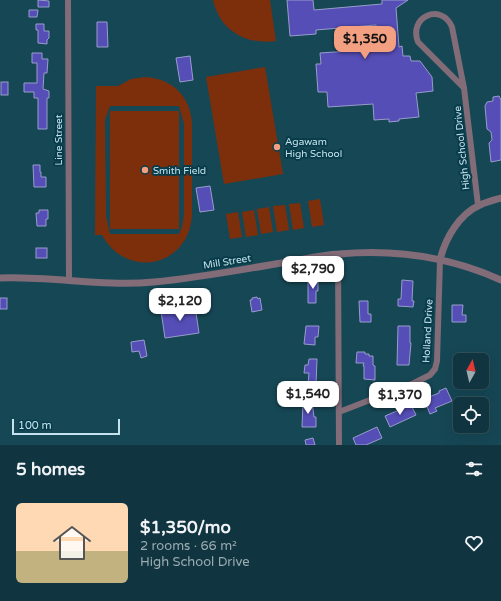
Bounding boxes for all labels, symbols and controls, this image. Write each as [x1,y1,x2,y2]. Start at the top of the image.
pin: $1,350 [332,26,398,60]
text: $1,350 [343,31,387,47]
street label: High School Drive [452,105,472,190]
street label: Line Street [53,114,65,166]
place label: Agawam High School [285,136,342,160]
marker: Agawam High School [272,142,282,152]
marker: Smith Field [140,165,150,175]
place label: Smith Field [153,165,206,177]
street label: Mill Street [202,252,252,272]
pin: $2,790 [280,256,346,290]
text: $2,790 [291,261,335,277]
pin: $2,120 [147,288,213,322]
text: $2,120 [158,293,202,309]
street label: Holland Drive [420,299,436,363]
north arrow [453,353,489,389]
map controls [453,353,489,433]
pin: $1,540 [275,381,341,415]
pin: $1,370 [367,382,433,416]
text: $1,540 [286,386,330,402]
text: $1,370 [378,387,422,403]
button: locate [453,397,489,433]
scale bar [12,417,120,436]
text: 100 m [18,419,52,432]
icon: filters [463,458,485,480]
text: 5 homes [16,459,85,480]
text: $1,350/mo [140,517,231,538]
icon: home [48,519,96,567]
icon: heart [463,532,485,554]
text: 2 rooms · 66 m² [140,538,237,554]
text: High School Drive [140,554,250,570]

